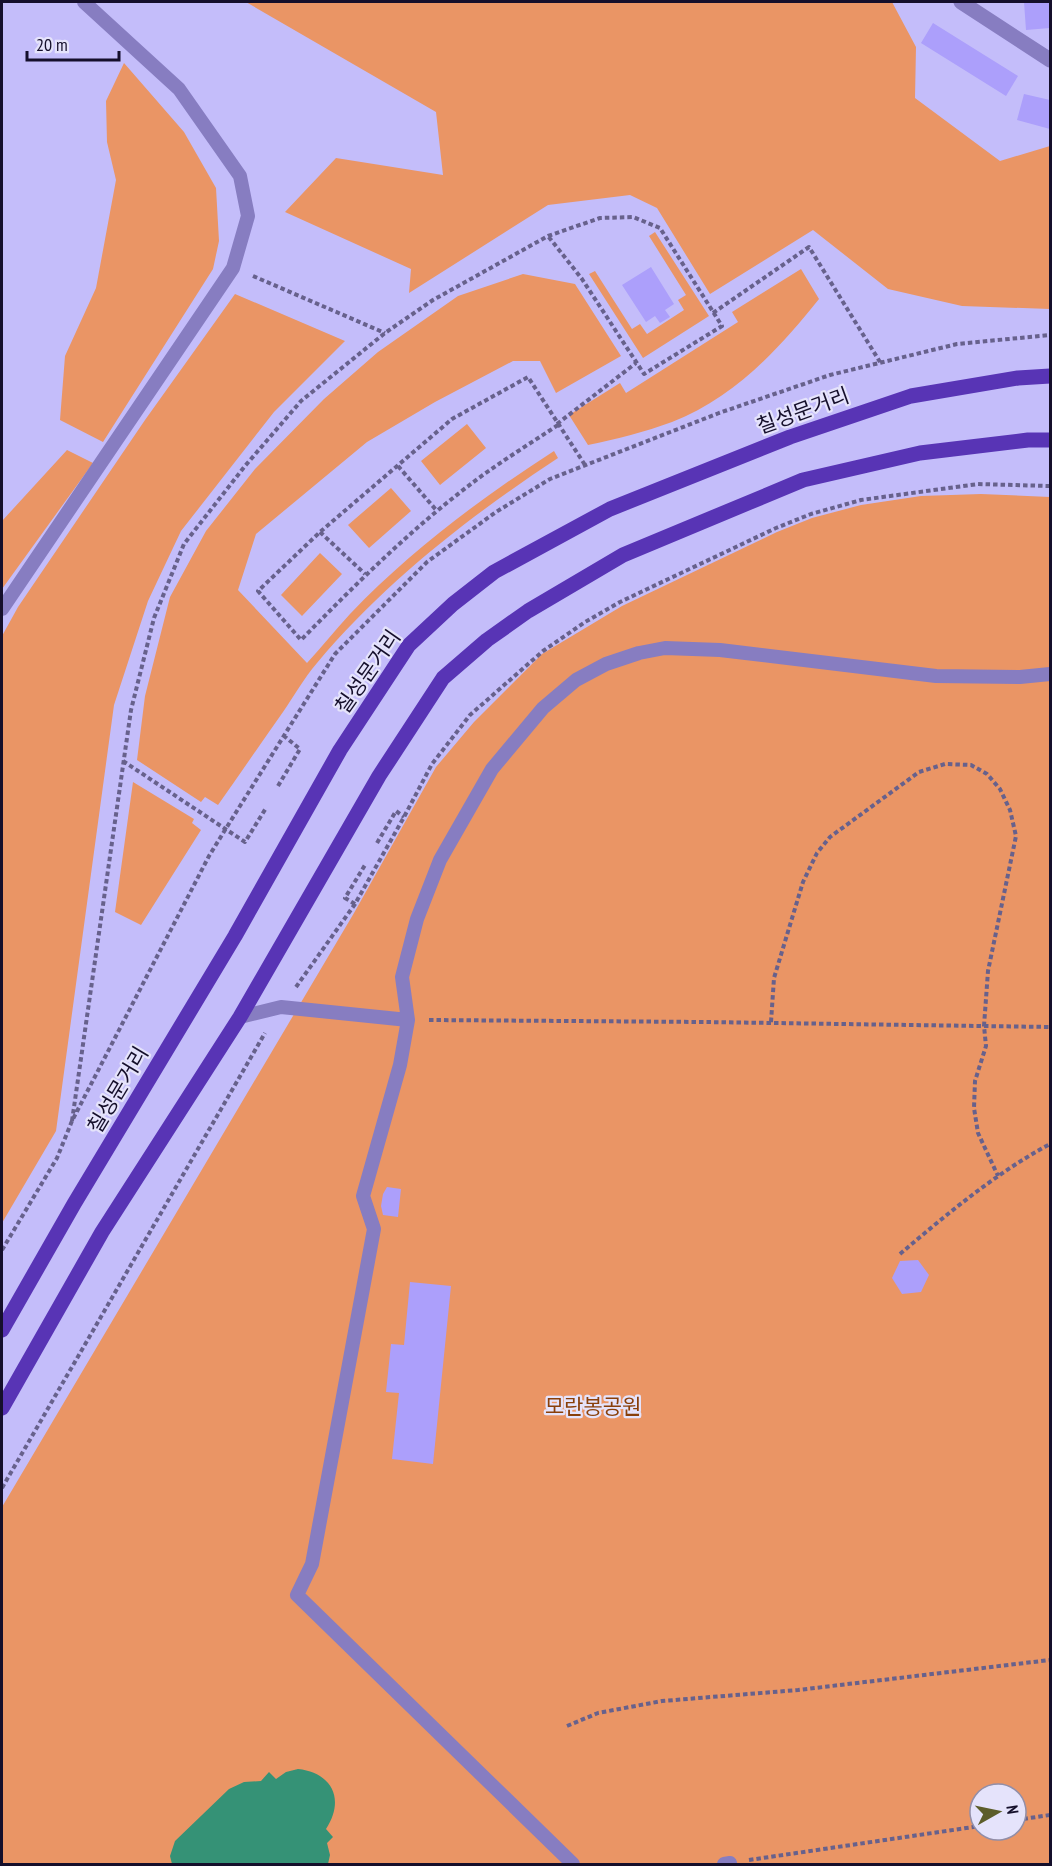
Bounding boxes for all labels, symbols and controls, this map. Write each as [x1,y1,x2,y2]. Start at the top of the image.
scale bar [27,24,118,62]
text: 20 m [36,33,68,56]
street label: 칠성문거리 [753,381,853,440]
street label: 칠성문거리 [329,624,406,719]
street label: 칠성문거리 [81,1041,154,1138]
park label: 모란봉공원 [545,1393,641,1420]
north arrow [968,1782,1028,1842]
text: N [1002,1804,1023,1815]

